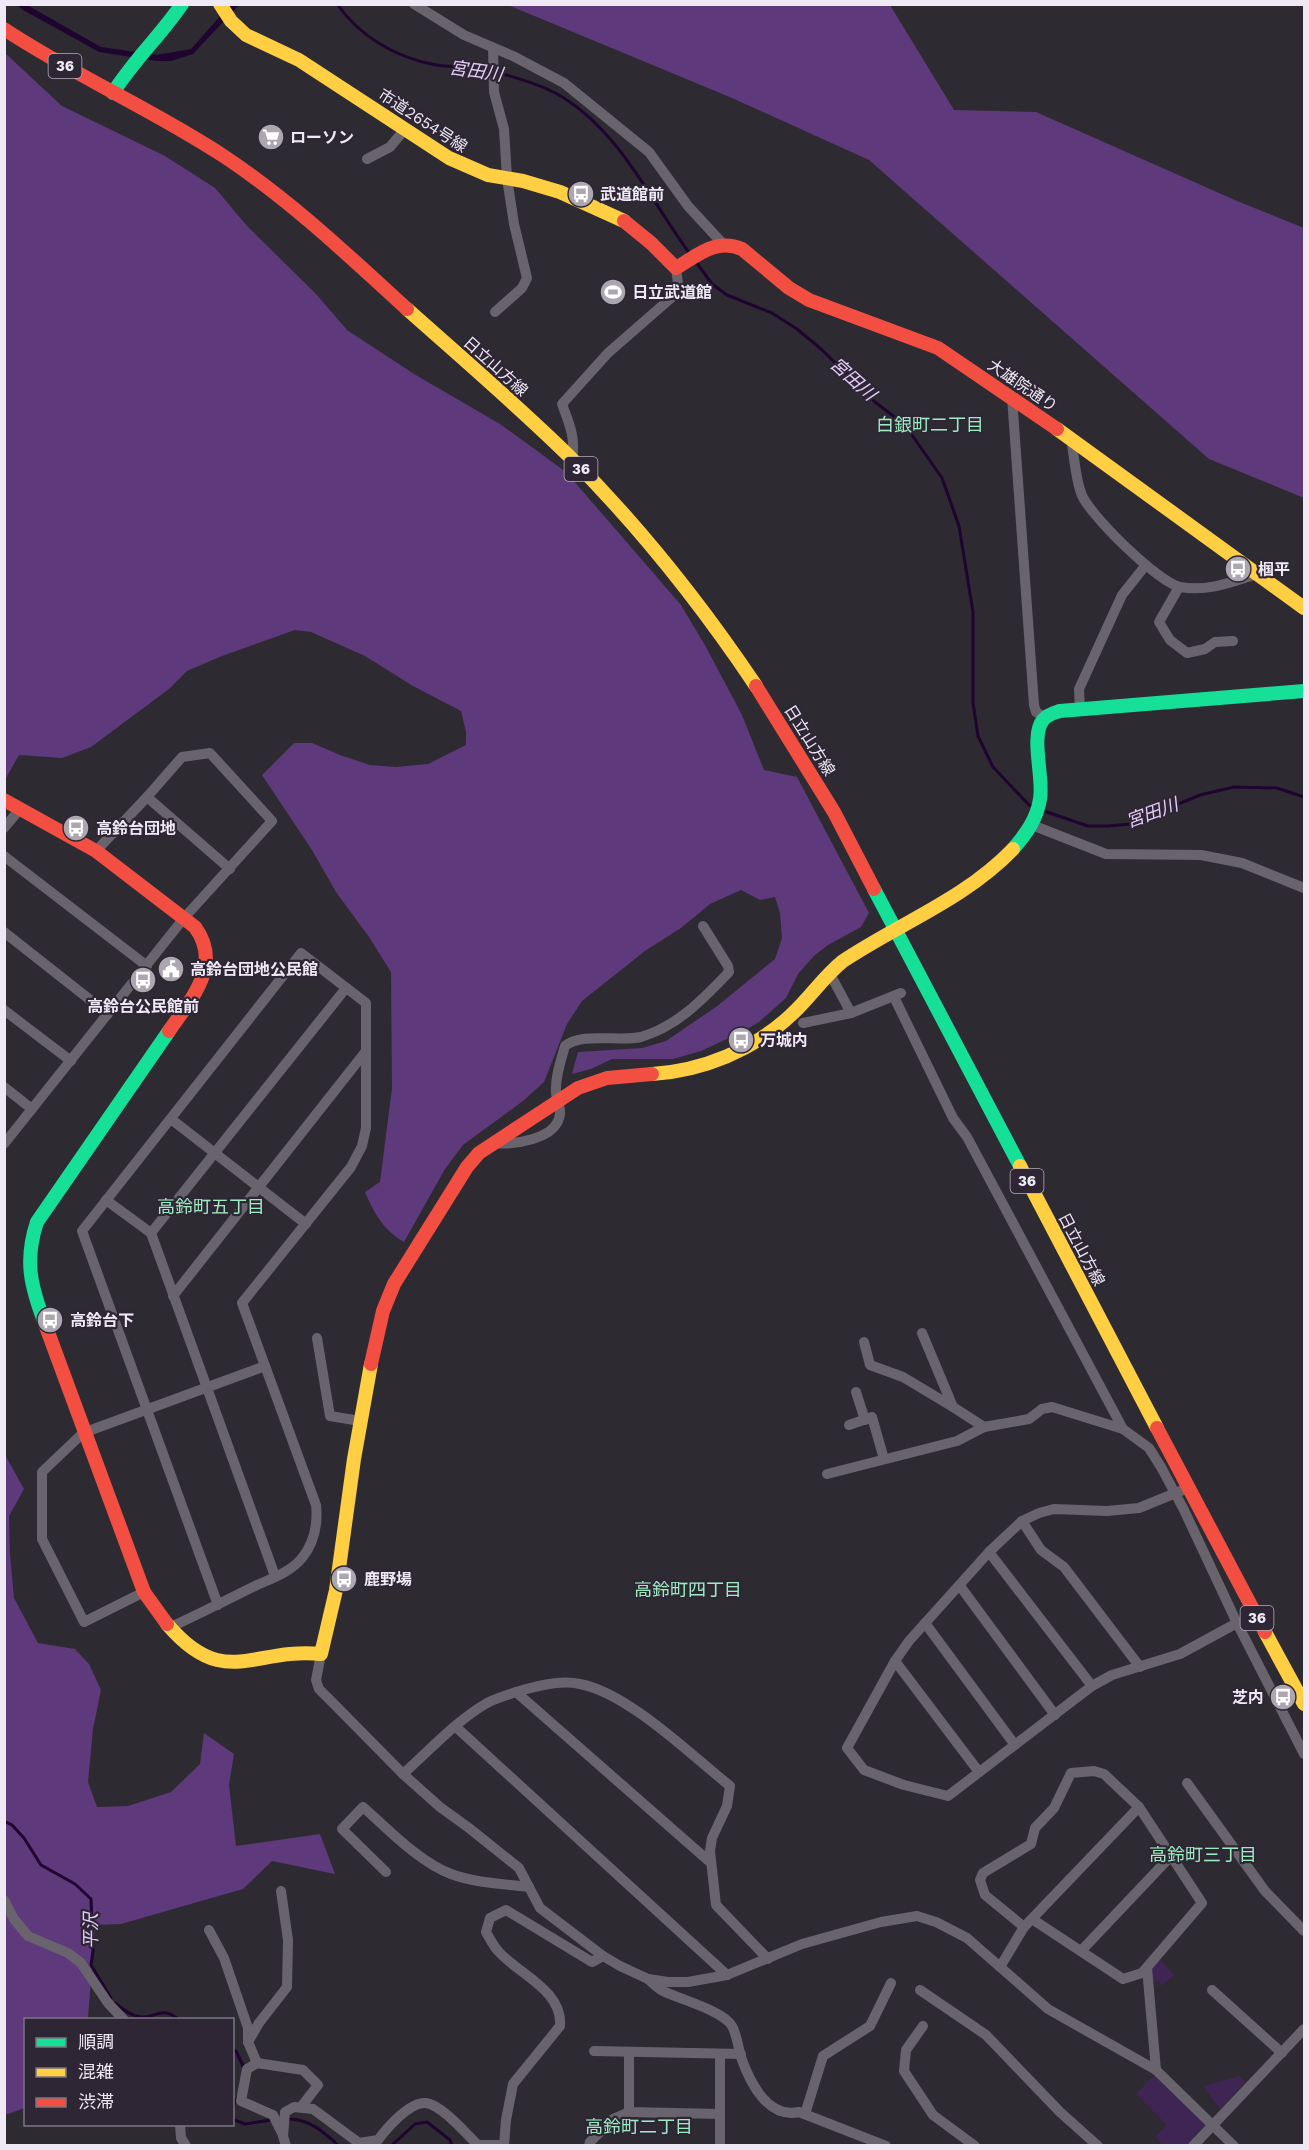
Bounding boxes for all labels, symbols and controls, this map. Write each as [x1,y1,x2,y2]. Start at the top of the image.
road number: 36 [48,54,82,78]
water label: 宮田川 [448,56,506,85]
street label: 市道2654号線 [375,85,471,156]
supermarket icon: ローソン [256,122,286,152]
place label: ローソン [290,128,354,147]
bus stop icon: 武道館前 [566,179,596,209]
place label: 武道館前 [600,185,664,204]
sports icon: 日立武道館 [598,277,628,307]
place label: 日立武道館 [632,283,712,302]
street label: 日立山方線 [460,333,532,400]
water label: 宮田川 [826,353,882,406]
street label: 大雄院通り [984,355,1061,416]
district label: 白銀町二丁目 [876,414,984,435]
road number: 36 [564,457,598,481]
bus stop icon: 椢平 [1223,554,1253,584]
place label: 椢平 [1258,560,1290,579]
street label: 日立山方線 [780,701,839,779]
water label: 宮田川 [1123,793,1183,832]
bus stop icon: 高鈴台団地 [61,813,91,843]
place label: 高鈴台団地 [96,819,176,838]
public building icon: 高鈴台団地公民館 [156,954,186,984]
place label: 高鈴台団地公民館 [190,960,318,979]
bus stop icon: 高鈴台公民館前 [128,965,158,995]
place label: 高鈴台公民館前 [87,997,199,1016]
bus stop icon: 万城内 [726,1025,756,1055]
place label: 万城内 [760,1031,808,1050]
road number: 36 [1010,1169,1044,1193]
district label: 高鈴町五丁目 [157,1196,265,1217]
street label: 日立山方線 [1054,1209,1109,1289]
bus stop icon: 高鈴台下 [35,1305,65,1335]
place label: 高鈴台下 [70,1311,134,1330]
bus stop icon: 鹿野場 [329,1564,359,1594]
place label: 鹿野場 [364,1570,412,1589]
district label: 高鈴町四丁目 [634,1579,742,1600]
road number: 36 [1240,1606,1274,1630]
bus stop icon: 芝内 [1268,1682,1298,1712]
place label: 芝内 [1232,1688,1264,1707]
district label: 高鈴町三丁目 [1149,1844,1257,1865]
water label: 平沢 [80,1911,101,1949]
legend [24,2018,234,2126]
text: 順調 [78,2031,114,2052]
text: 混雑 [78,2061,114,2082]
text: 渋滞 [78,2091,114,2112]
district label: 高鈴町二丁目 [585,2116,693,2137]

